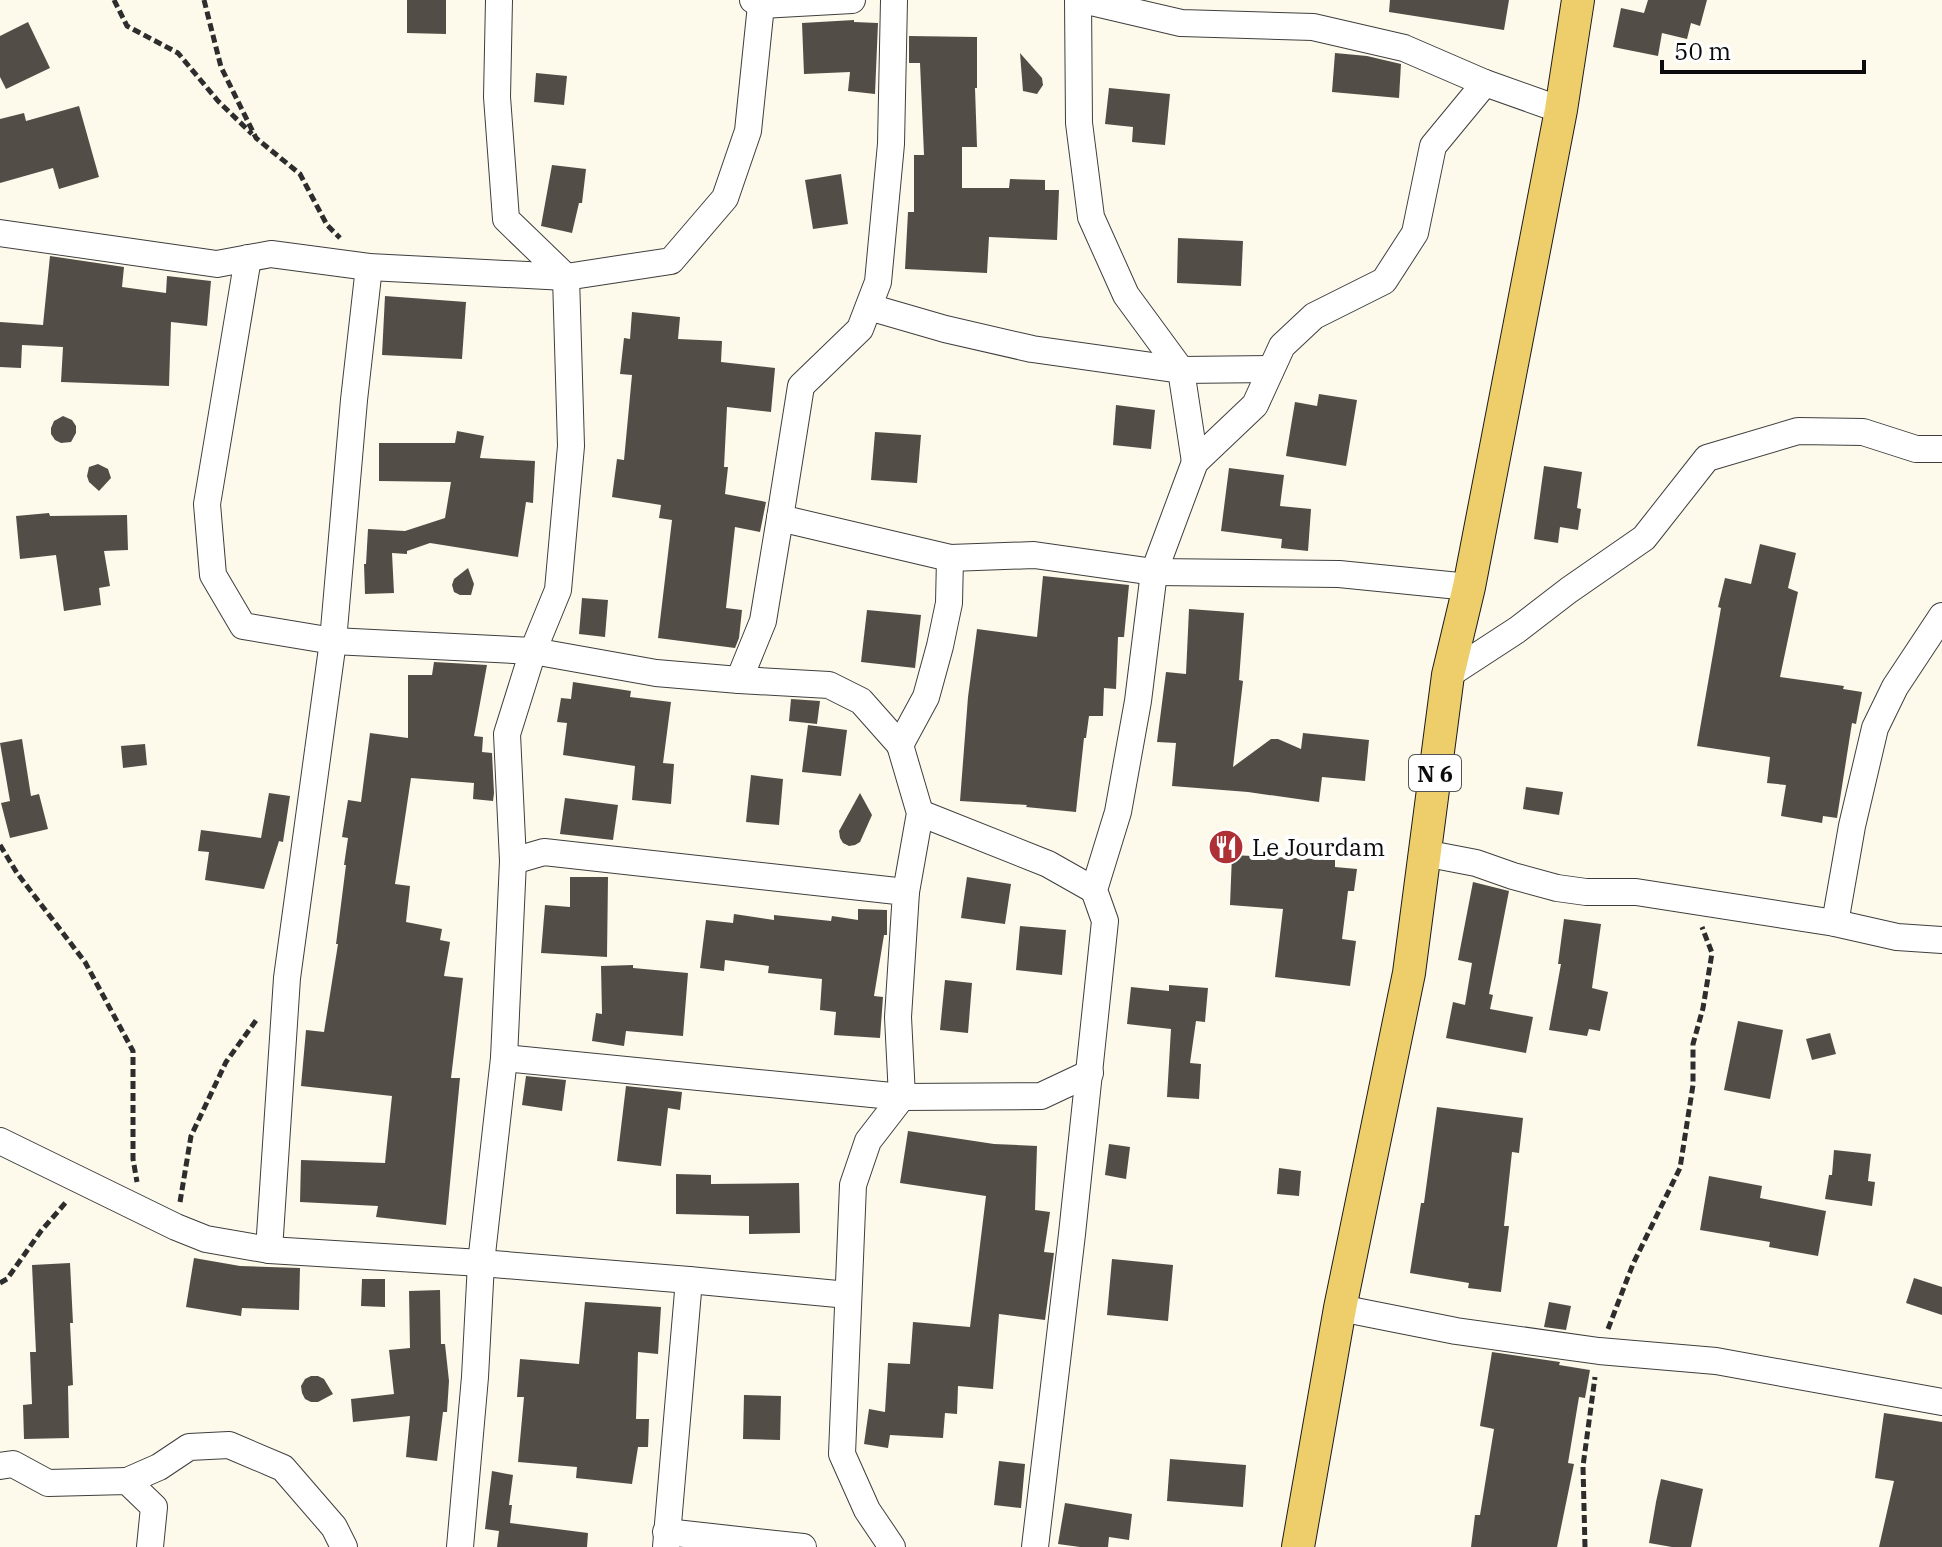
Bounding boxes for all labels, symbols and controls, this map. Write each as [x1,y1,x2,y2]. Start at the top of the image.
scale bar [1662,24,1864,74]
text: 50 m [1674,35,1731,67]
road number: N 6 [1409,755,1461,791]
restaurant icon: Le Jourdam [1207,828,1245,866]
place label: Le Jourdam [1252,831,1385,863]

